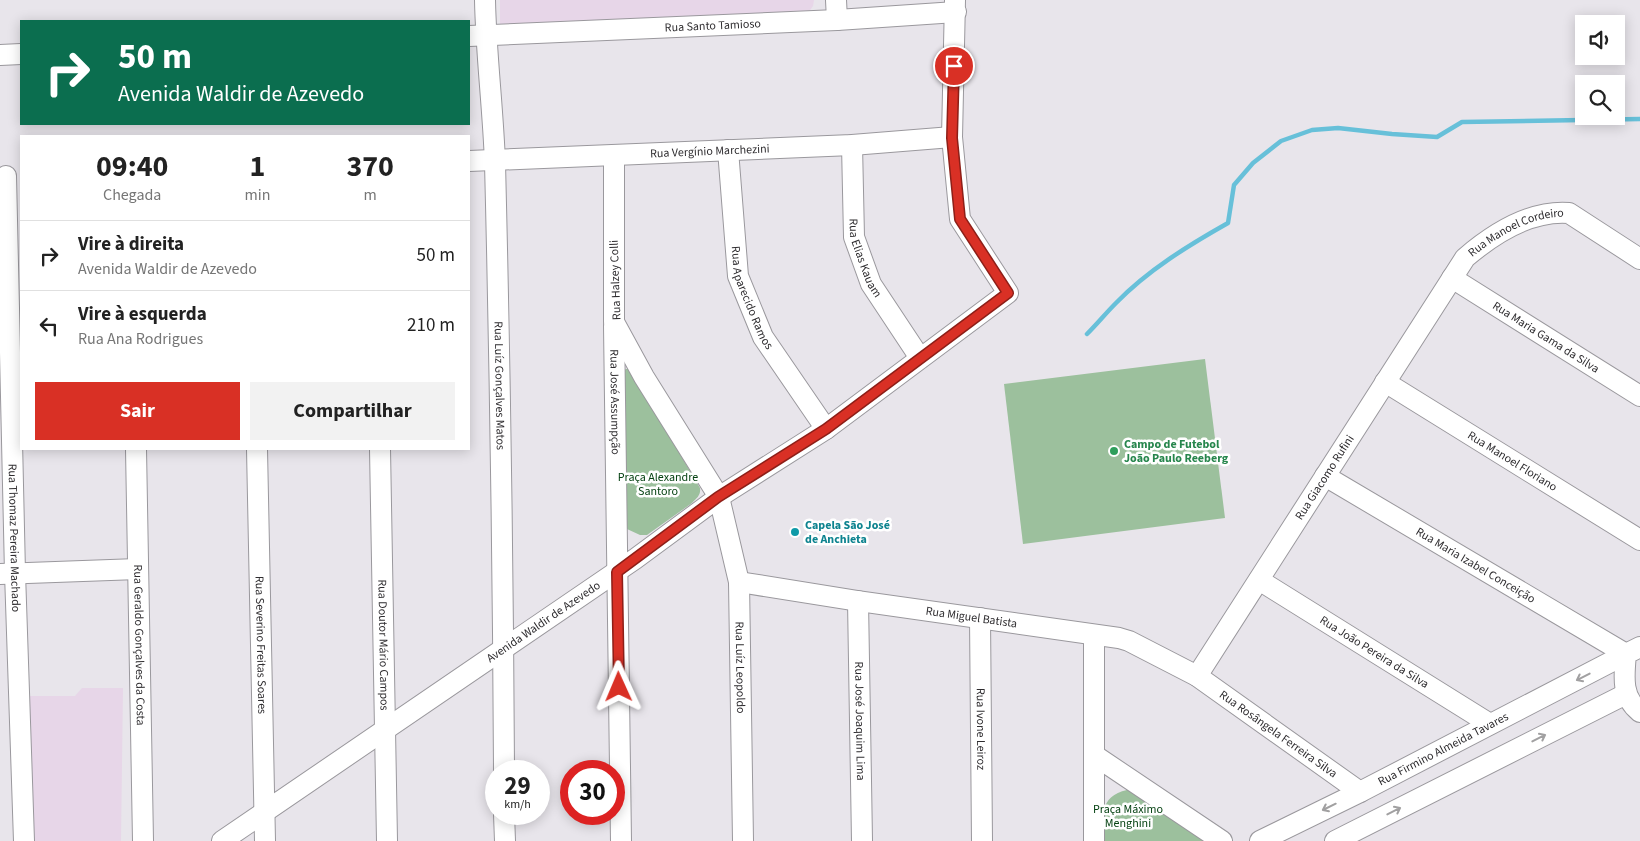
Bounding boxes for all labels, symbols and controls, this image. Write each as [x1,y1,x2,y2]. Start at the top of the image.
street label: Rua Santo Tamioso [664,15,761,36]
map controls [1575,15,1625,125]
button: sound [1575,15,1625,65]
text: 50 m [118,32,192,82]
icon: right [35,40,100,105]
pin [933,45,975,87]
icon: arrive [940,52,968,80]
button: search [1575,75,1625,125]
text: Avenida Waldir de Azevedo [118,78,364,110]
street label: Rua Vergínio Marchezini [650,140,770,162]
text: 09:40 [96,145,168,188]
text: 1 [249,145,265,188]
text: 370 [346,145,394,188]
text: Chegada [103,184,161,206]
text: min [244,184,270,206]
text: m [364,184,377,206]
street label: Rua Manoel Cordeiro [1465,205,1564,261]
street label: Rua Elias Kauam [845,218,886,301]
text: Vire à direita [78,231,184,258]
street label: Rua Halzey Colli [606,240,625,320]
icon: right [35,242,63,270]
text: 50 m [417,242,455,269]
street label: Rua Aparecido Ramos [727,245,777,353]
text: Avenida Waldir de Azevedo [78,258,257,280]
street label: Rua Maria Gama da Silva [1489,298,1602,377]
text: Vire à esquerda [78,301,207,328]
icon: left [35,312,63,340]
text: 210 m [407,312,455,339]
street label: Rua Luíz Gonçalves Matos [490,321,509,450]
text: Rua Ana Rodrigues [78,328,203,350]
street label: Rua José Assumpção [605,349,624,455]
button: Sair [35,382,240,440]
button: Compartilhar [250,382,455,440]
street label: Rua Manoel Floriano [1464,427,1560,496]
street label: Rua Giacomo Rufini [1291,432,1358,524]
place label: Campo de Futebol João Paulo Reeberg [1124,436,1229,467]
marker: Campo de Futebol João Paulo Reeberg [1108,445,1120,457]
street label: Rua Thomaz Pereira Machado [4,463,24,613]
park label: Praça Alexandre Santoro [618,469,698,500]
place label: Capela São José de Anchieta [805,517,890,548]
street label: Rua Maria Izabel Conceição [1412,523,1538,608]
marker: Capela São José de Anchieta [789,526,801,538]
street label: Rua Geraldo Gonçalves da Costa [129,564,149,726]
street label: Rua Severino Freitas Soares [251,576,270,714]
street label: Avenida Waldir de Azevedo [483,577,604,667]
street label: Rua Doutor Mário Campos [373,579,393,711]
street label: Rua Miguel Batista [924,603,1018,632]
street label: Rua João Pereira da Silva [1316,612,1432,693]
street label: Rua Luíz Leopoldo [731,621,749,714]
position arrow [592,660,644,712]
street label: Rua José Joaquim Lima [850,661,869,781]
one-way arrow [1575,672,1590,682]
street label: Rua Rosângela Ferreira Silva [1216,687,1341,782]
street label: Rua Ivone Leiroz [972,688,989,770]
street label: Rua Firmino Almeida Tavares [1375,708,1512,790]
one-way arrow [1532,733,1547,743]
speed limit sign: 30 [560,760,625,825]
text: 29 [504,768,531,804]
text: km/h [504,796,531,813]
park label: Praça Máximo Menghini [1093,801,1163,832]
one-way arrow [1322,803,1337,812]
one-way arrow [1387,806,1402,816]

